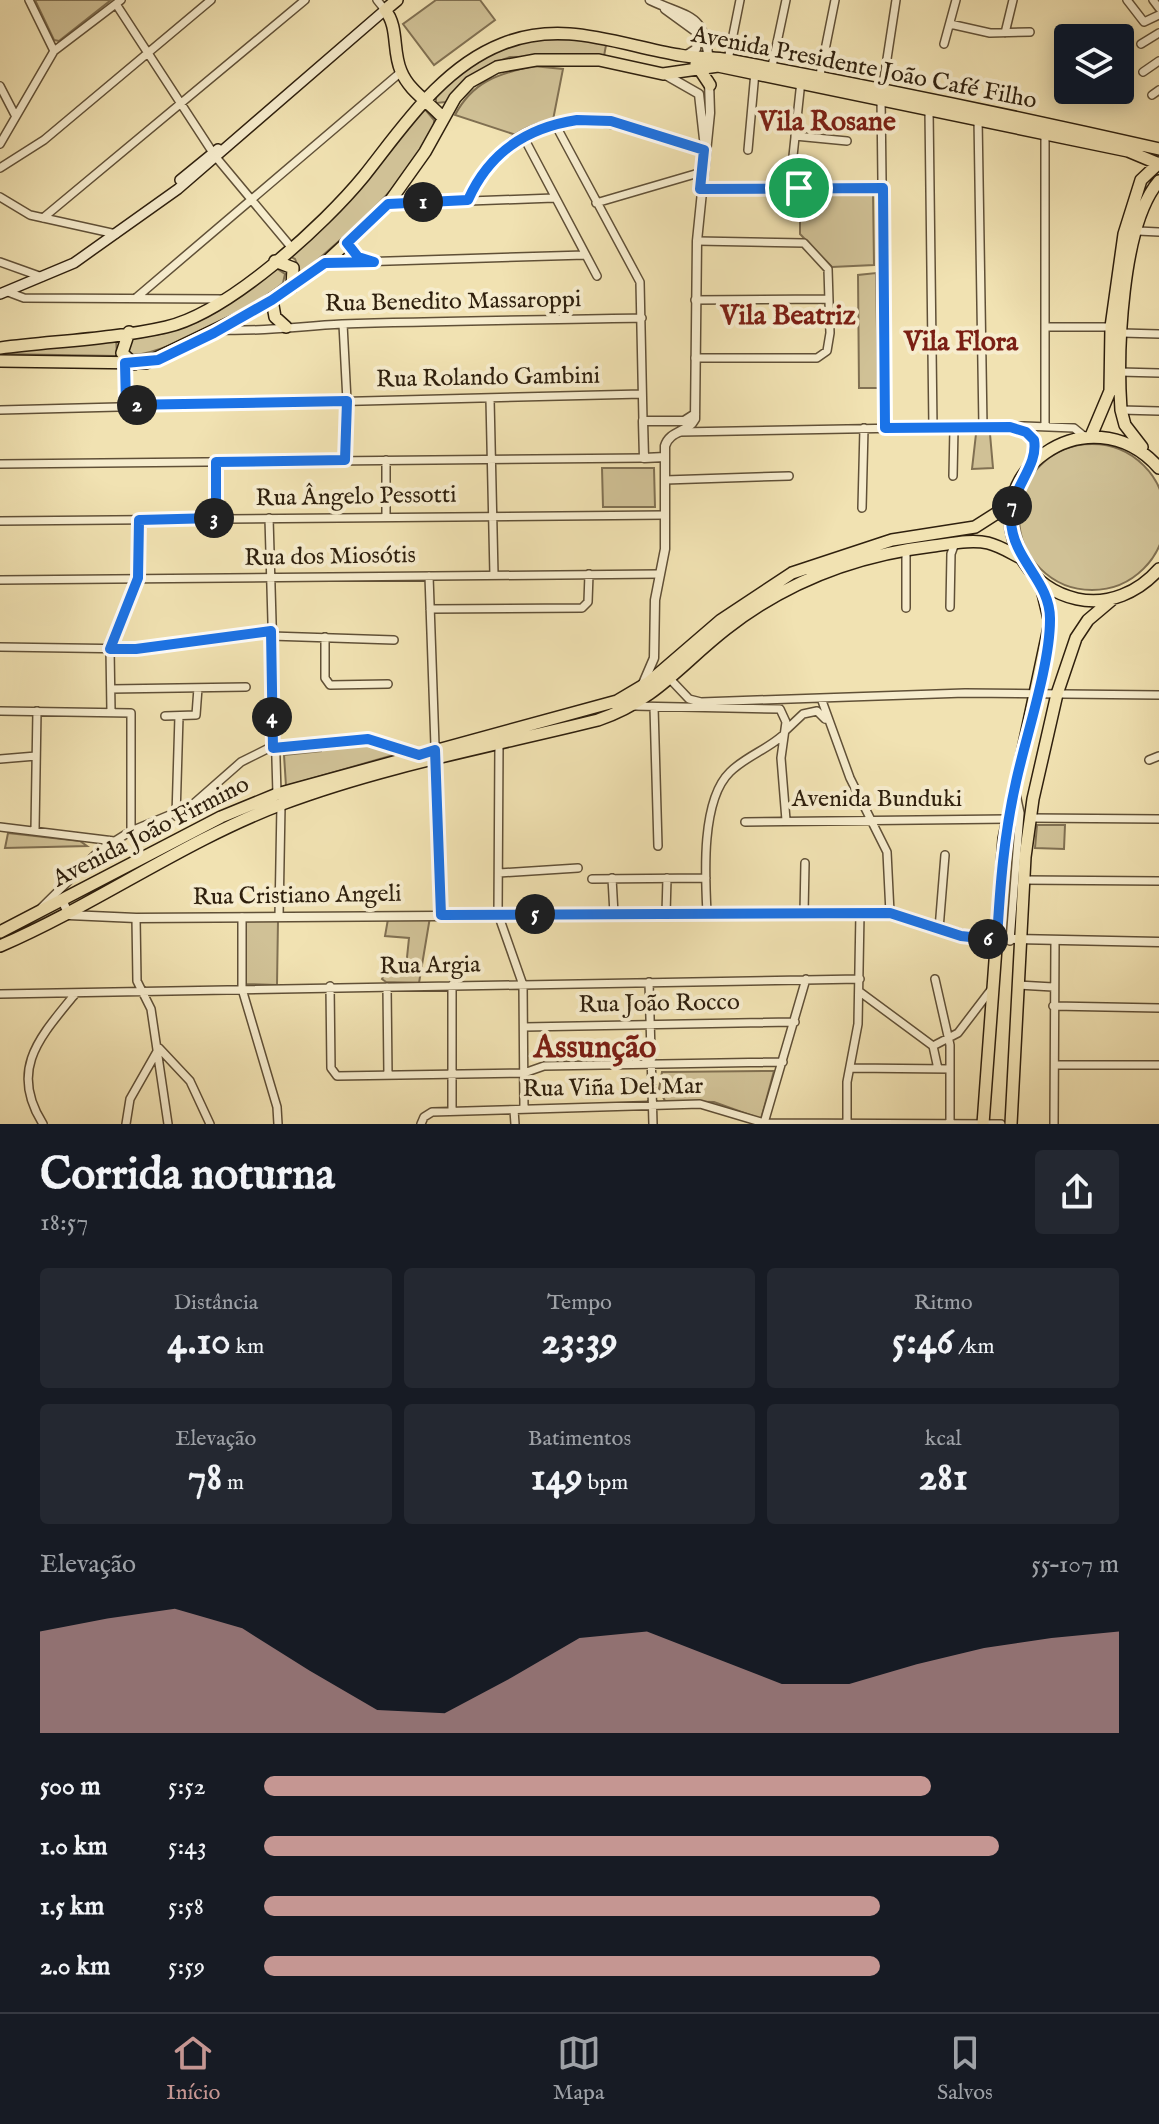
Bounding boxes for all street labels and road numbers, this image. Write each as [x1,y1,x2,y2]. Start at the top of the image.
street label: Avenida Presidente João Café Filho [688,19,1039,117]
street label: Rua Benedito Massaroppi [324,284,582,320]
street label: Rua Rolando Gambini [376,361,600,395]
street label: Rua Ângelo Pessotti [255,480,457,514]
street label: Rua dos Miosótis [244,540,416,574]
street label: Avenida João Firmino [47,769,255,895]
street label: Avenida Bunduki [791,784,962,815]
street label: Rua Cristiano Angeli [192,879,402,913]
street label: Rua Argia [379,950,481,982]
street label: Rua João Rocco [578,987,740,1021]
street label: Rua Viña Del Mar [522,1071,704,1105]

